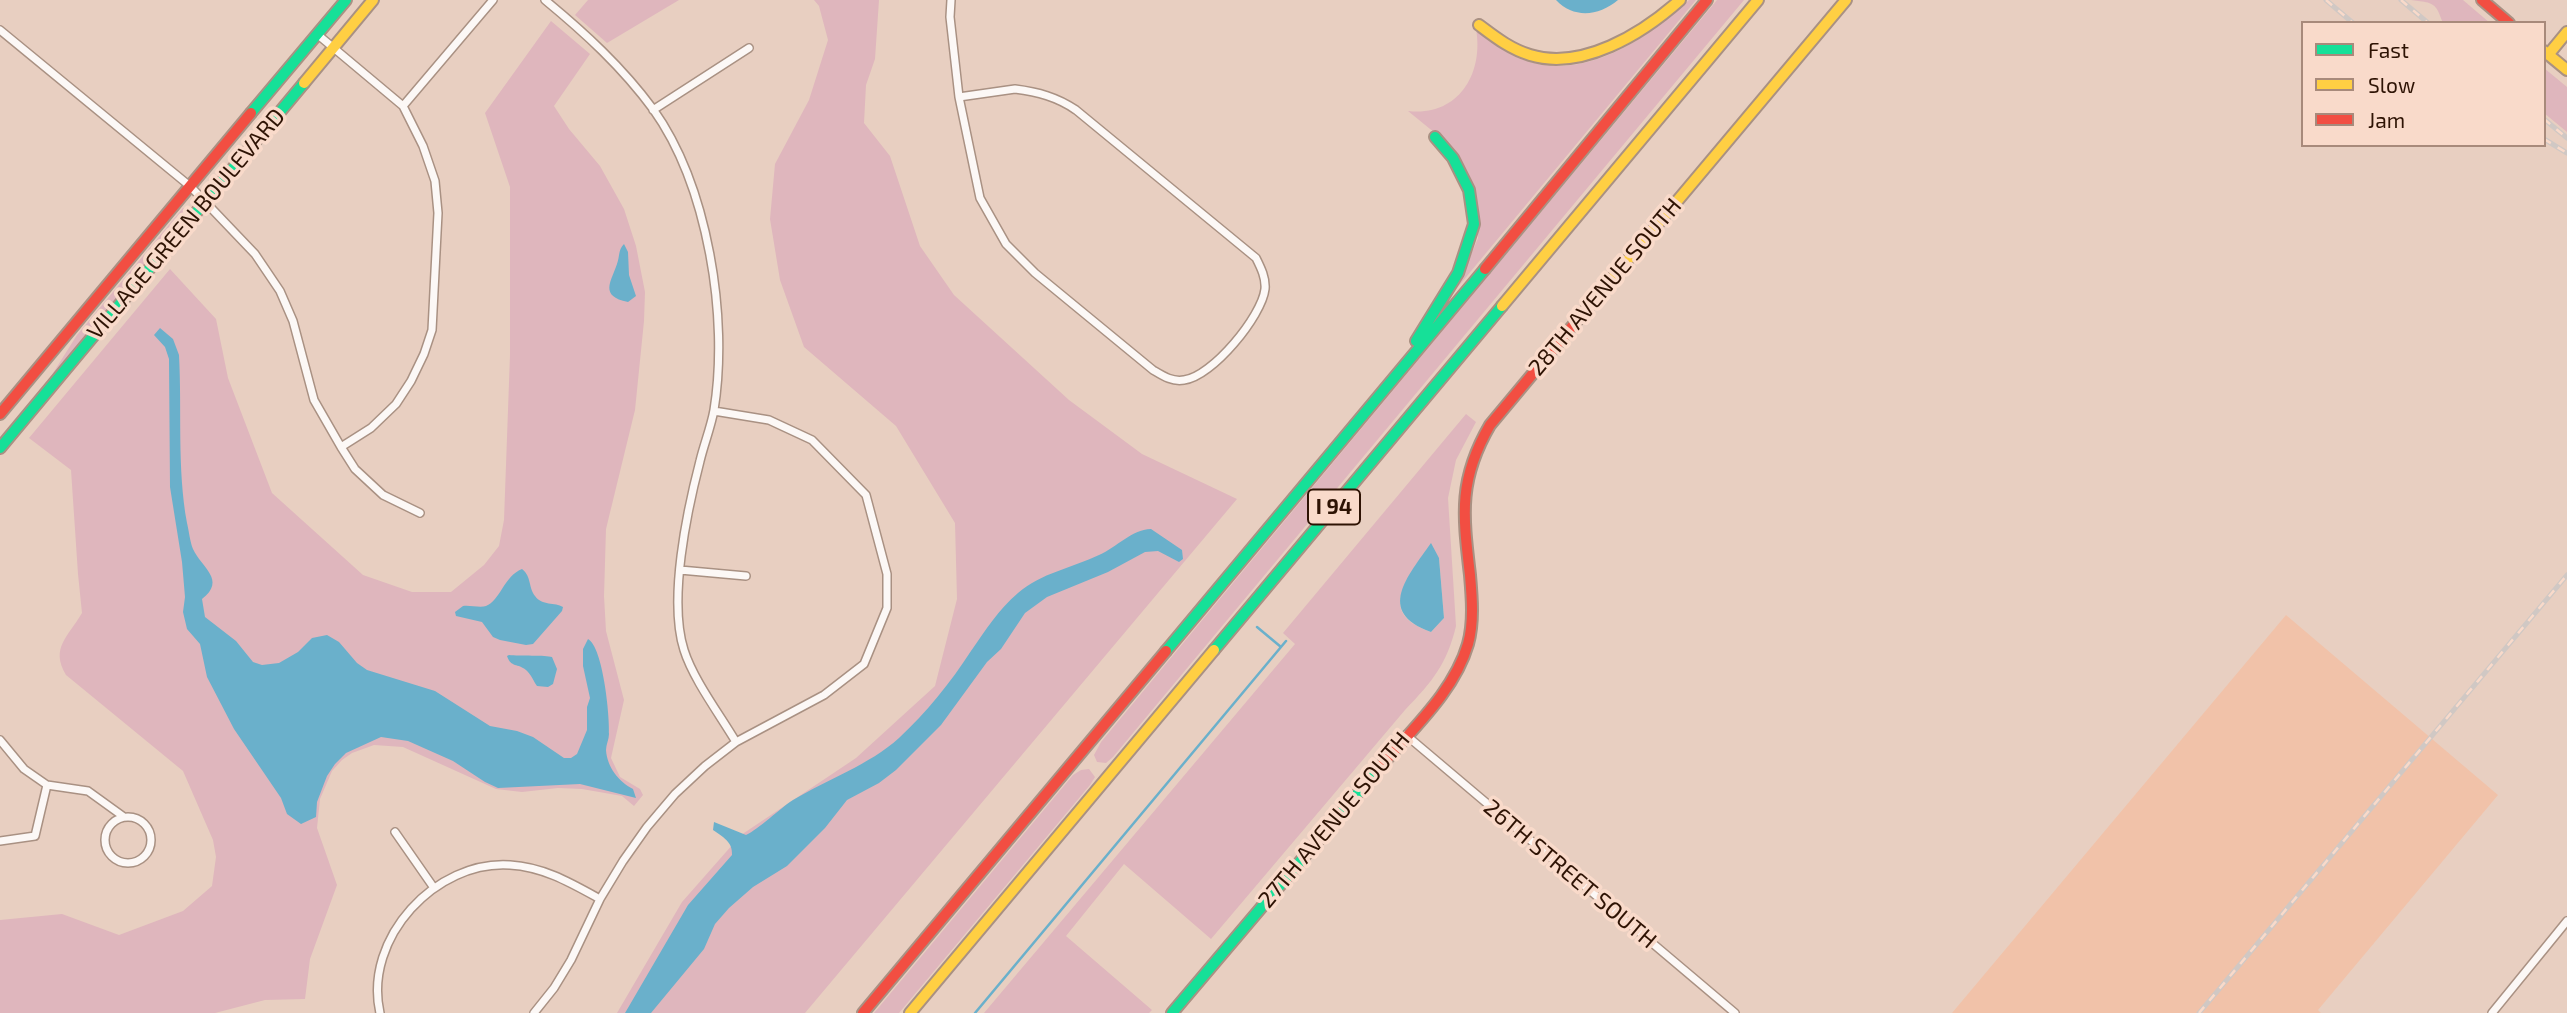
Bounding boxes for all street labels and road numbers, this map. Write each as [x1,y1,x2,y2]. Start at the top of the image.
street label: VILLAGE GREEN BOULEVARD [81,103,291,345]
street label: 28TH AVENUE SOUTH [1523,193,1687,381]
road number: I 94 [1308,490,1360,524]
street label: 27TH AVENUE SOUTH [1252,727,1416,913]
street label: 26TH STREET SOUTH [1478,794,1662,954]

